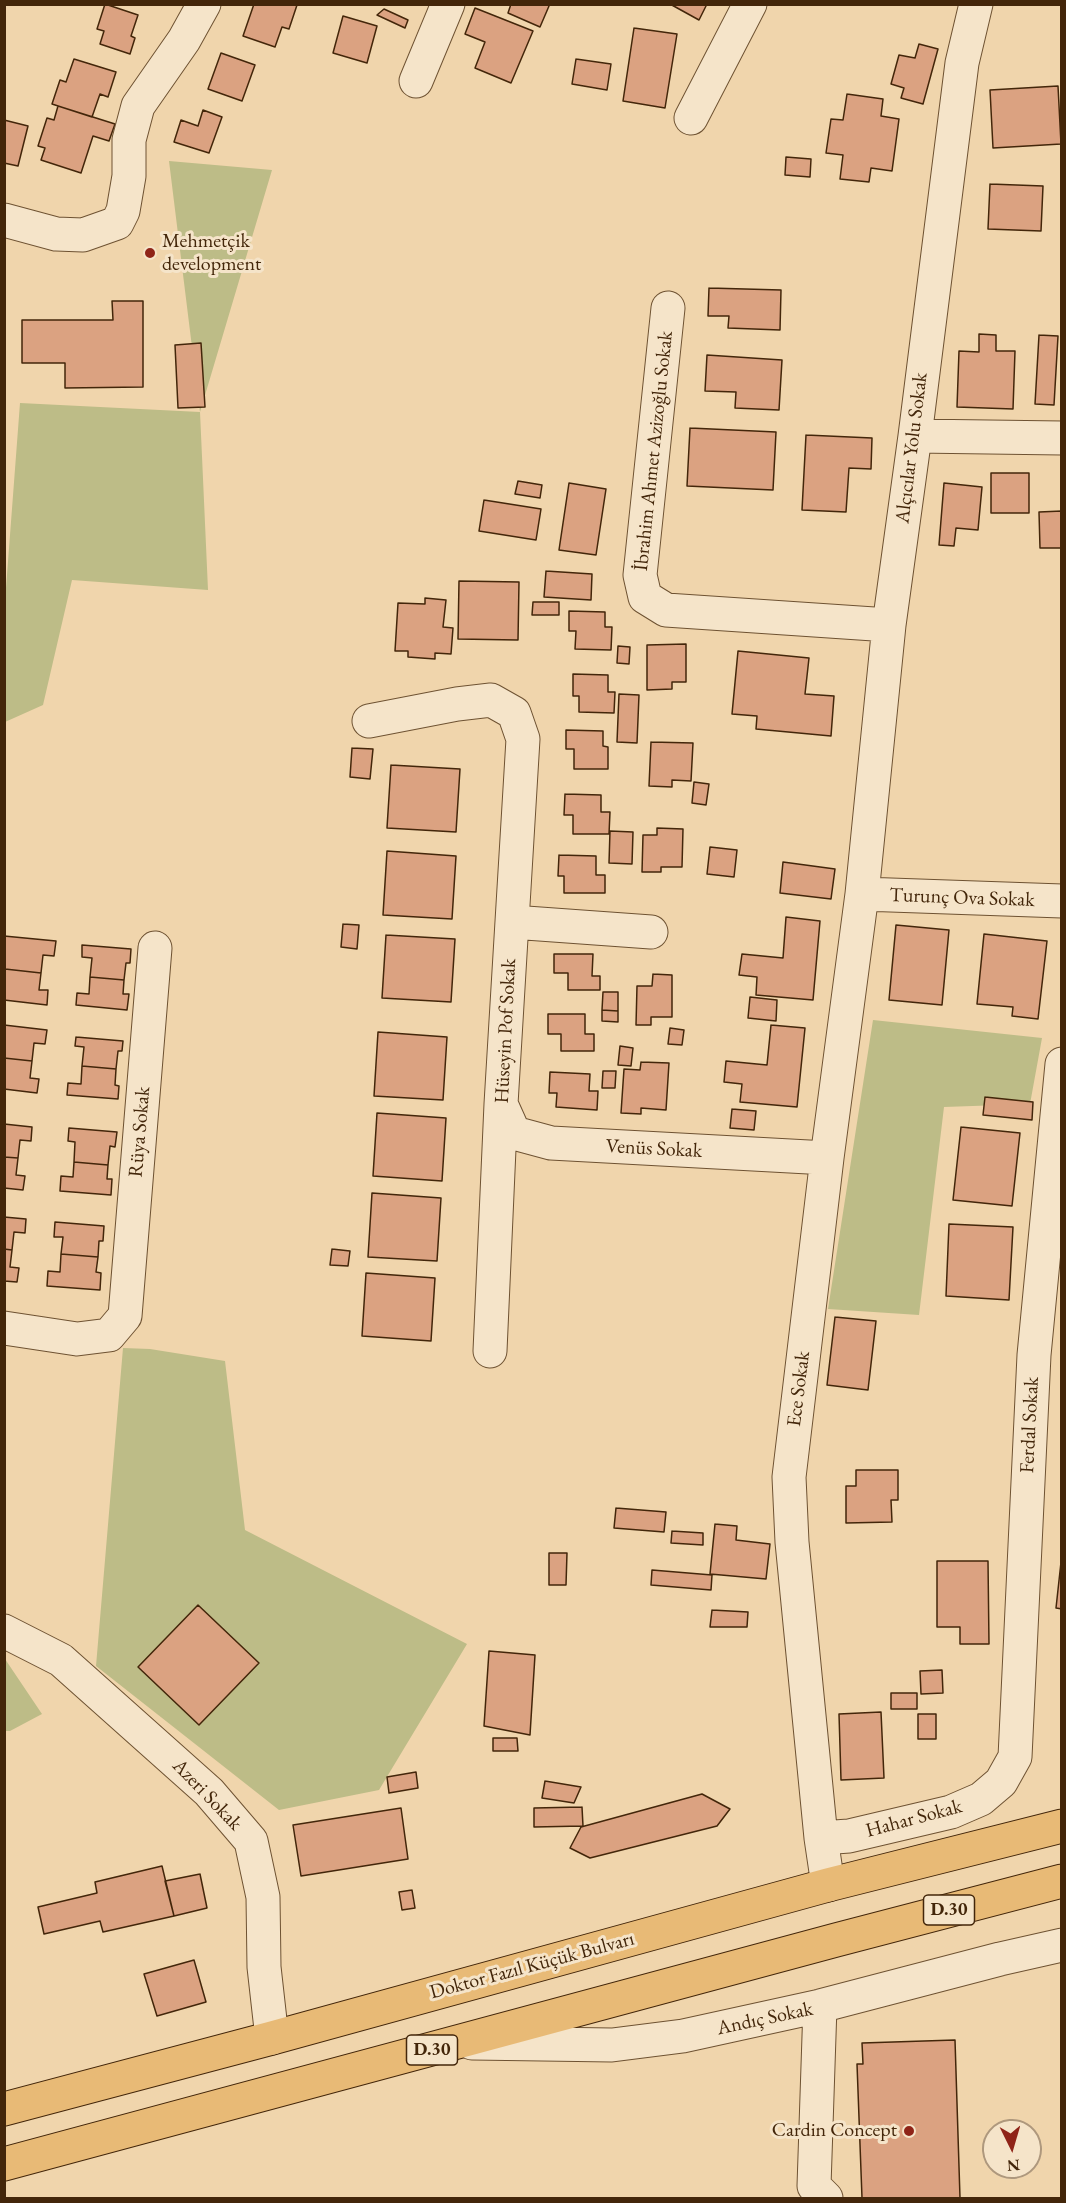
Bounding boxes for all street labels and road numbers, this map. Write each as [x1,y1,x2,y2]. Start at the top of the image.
street label: İbrahim Ahmet Azizoğlu Sokak [629,330,679,572]
street label: Alçıcılar Yolu Sokak [891,371,933,525]
street label: Turunç Ova Sokak [889,883,1035,913]
street label: Hüseyin Pof Sokak [490,958,522,1104]
street label: Rüya Sokak [124,1086,156,1178]
street label: Venüs Sokak [605,1134,703,1164]
street label: Ece Sokak [782,1350,816,1428]
street label: Ferdal Sokak [1015,1376,1045,1474]
street label: Azeri Sokak [167,1754,247,1836]
street label: Hahar Sokak [863,1795,965,1843]
road number: D.30 [924,1895,974,1925]
street label: Doktor Fazıl Küçük Bulvarı [427,1927,637,2005]
street label: Andıç Sokak [715,1997,815,2041]
road number: D.30 [406,2035,458,2065]

